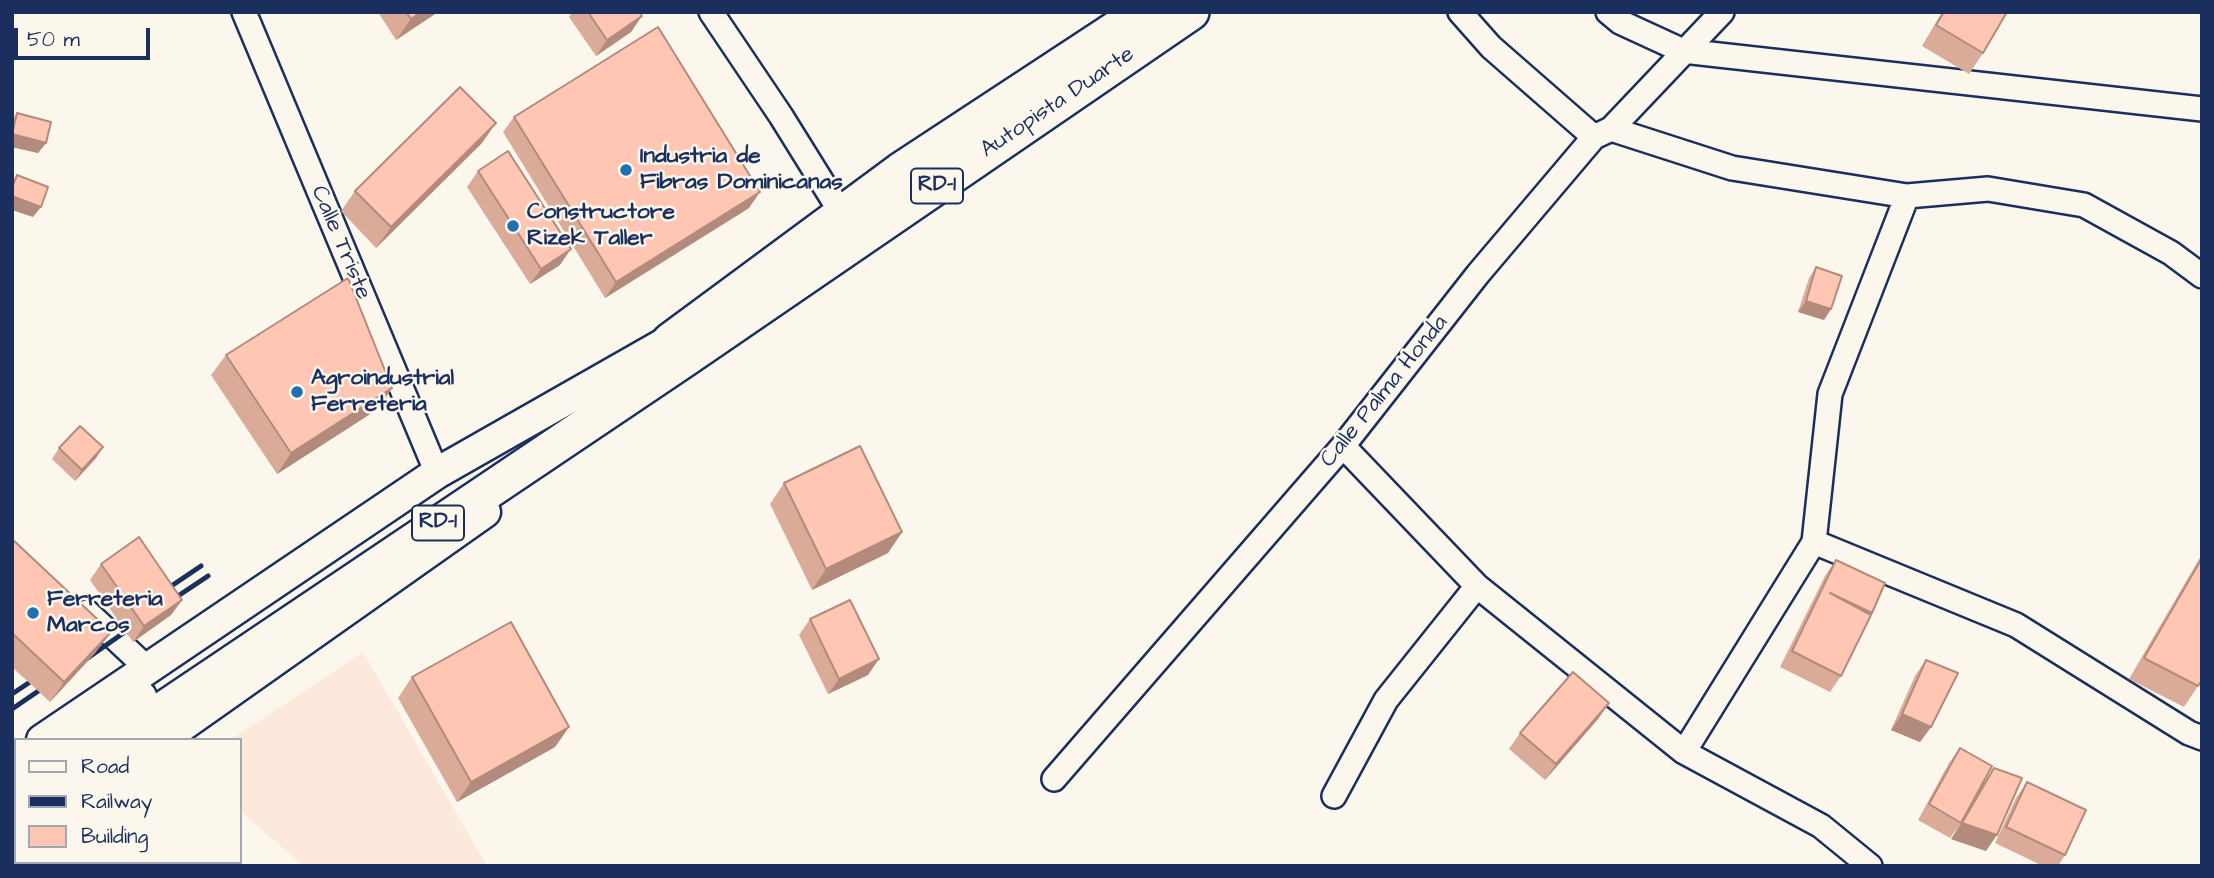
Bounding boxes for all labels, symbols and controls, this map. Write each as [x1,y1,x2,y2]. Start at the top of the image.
scale bar [18,14,154,58]
text: 50 m [27,25,80,54]
street label: Autopista Duarte [976,41,1140,165]
place label: Industria de Fibras Dominicanas [640,143,843,197]
marker: Industria de Fibras Dominicanas [618,162,634,178]
road number: RD-1 [911,168,963,204]
street label: Calle Triste [304,182,376,304]
place label: Constructore Rizek Taller [527,199,675,253]
marker: Constructore Rizek Taller [505,218,521,234]
street label: Calle Palma Honda [1315,310,1455,474]
place label: Agroindustrial Ferreteria [311,365,454,419]
marker: Agroindustrial Ferreteria [289,384,305,400]
road number: RD-1 [412,505,464,540]
place label: Ferreteria Marcos [47,586,163,640]
marker: Ferreteria Marcos [25,605,41,621]
legend [14,738,242,864]
text: Road [81,752,129,781]
text: Railway [81,787,152,816]
text: Building [81,822,148,851]

